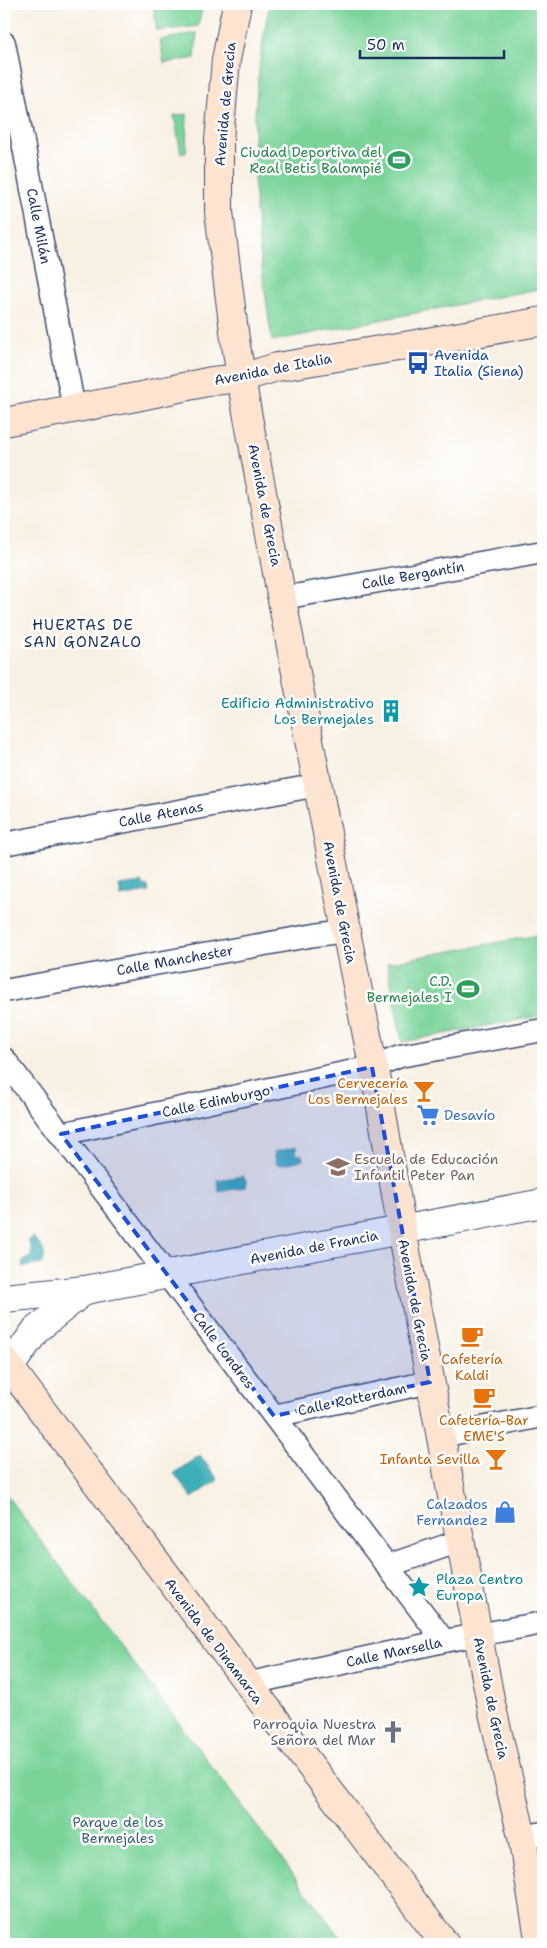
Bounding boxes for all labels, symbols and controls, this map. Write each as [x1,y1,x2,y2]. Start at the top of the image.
scale bar [360,28,503,60]
text: 50 m [367,35,405,55]
street label: Avenida de Grecia [211,41,239,167]
place label: Ciudad Deportiva del Real Betis Balompié [240,143,383,177]
sports icon: Ciudad Deportiva del Real Betis Balompié [386,147,412,173]
street label: Calle Milán [23,187,55,266]
place label: Avenida Italia (Siena) [434,346,523,380]
street label: Avenida de Italia [213,349,334,389]
bus stop icon: Avenida Italia (Siena) [405,350,431,376]
street label: Avenida de Grecia [244,442,286,568]
street label: Calle Bergantín [360,557,466,593]
district label: HUERTAS DE SAN GONZALO [24,615,142,652]
place label: Edificio Administrativo Los Bermejales [221,694,374,728]
building icon: Edificio Administrativo Los Bermejales [378,698,404,724]
street label: Calle Atenas [117,797,205,831]
street label: Avenida de Grecia [319,839,361,965]
street label: Calle Manchester [115,941,235,979]
place label: C.D. Bermejales I [367,972,452,1006]
sports icon: C.D. Bermejales I [455,976,481,1002]
place label: Cervecería Los Bermejales [308,1074,408,1108]
bar icon: Cervecería Los Bermejales [411,1078,437,1104]
street label: Calle Edimburgo [160,1081,272,1121]
supermarket icon: Desavío [415,1102,441,1128]
place label: Desavío [444,1106,495,1124]
place label: Escuela de Educación Infantil Peter Pan [354,1150,499,1184]
school or university icon: Escuela de Educación Infantil Peter Pan [325,1154,351,1180]
street label: Avenida de Francia [248,1226,380,1268]
street label: Avenida de Grecia [394,1237,436,1363]
street label: Calle Londres [189,1308,259,1392]
cafe icon: Cafetería Kaldi [459,1323,485,1349]
place label: Cafetería Kaldi [441,1350,503,1384]
street label: Calle Rotterdam [296,1379,408,1419]
cafe icon: Cafetería-Bar EME'S [471,1384,497,1410]
place label: Cafetería-Bar EME'S [439,1411,529,1445]
bar icon: Infanta Sevilla [483,1446,509,1472]
place label: Infanta Sevilla [380,1450,480,1468]
place label: Calzados Fernandez [416,1495,488,1529]
shop icon: Calzados Fernandez [492,1499,518,1525]
place label: Plaza Centro Europa [436,1570,523,1604]
street label: Avenida de Dinamarca [161,1574,267,1708]
place icon: Plaza Centro Europa [406,1574,432,1600]
street label: Calle Marsella [344,1633,444,1671]
street label: Avenida de Grecia [469,1635,513,1761]
place label: Parroquia Nuestra Señora del Mar [253,1715,376,1749]
church icon: Parroquia Nuestra Señora del Mar [380,1719,406,1745]
park label: Parque de los Bermejales [72,1813,164,1847]

